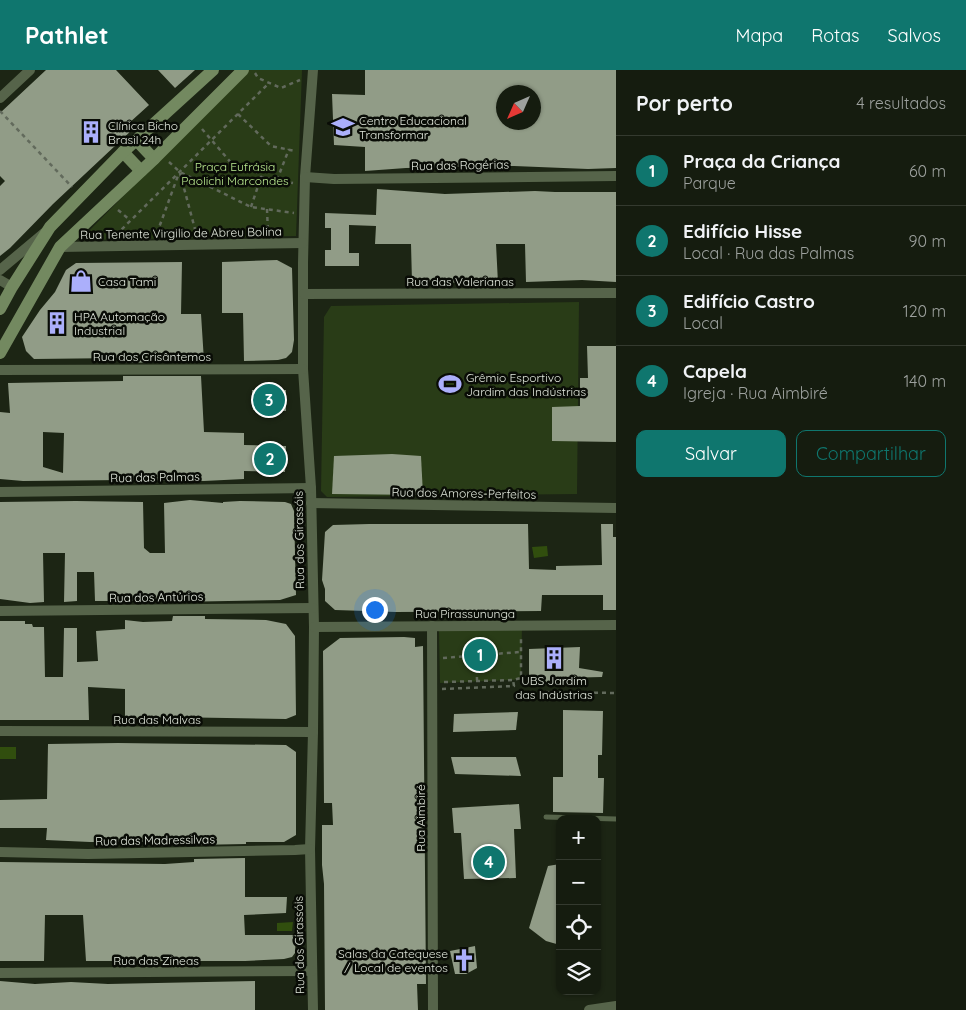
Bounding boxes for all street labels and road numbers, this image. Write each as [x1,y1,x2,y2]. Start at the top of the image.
street label: Rua das Rogérias [411,157,510,173]
street label: Rua Tenente Virgilio de Abreu Bolina [80,224,282,242]
street label: Rua das Valerianas [406,274,514,289]
street label: Rua dos Crisântemos [93,349,212,364]
street label: Rua das Palmas [110,469,200,485]
street label: Rua dos Amores-Perfeitos [392,484,537,502]
street label: Rua dos Girassóis [291,490,307,589]
street label: Rua dos Antúrios [109,589,204,605]
street label: Rua Pirassununga [415,606,515,621]
street label: Rua das Malvas [113,712,201,727]
street label: Rua Aimbiré [413,784,428,852]
street label: Rua das Madressilvas [95,831,215,849]
street label: Rua dos Girassóis [291,895,307,994]
street label: Rua das Zineas [113,953,199,968]

